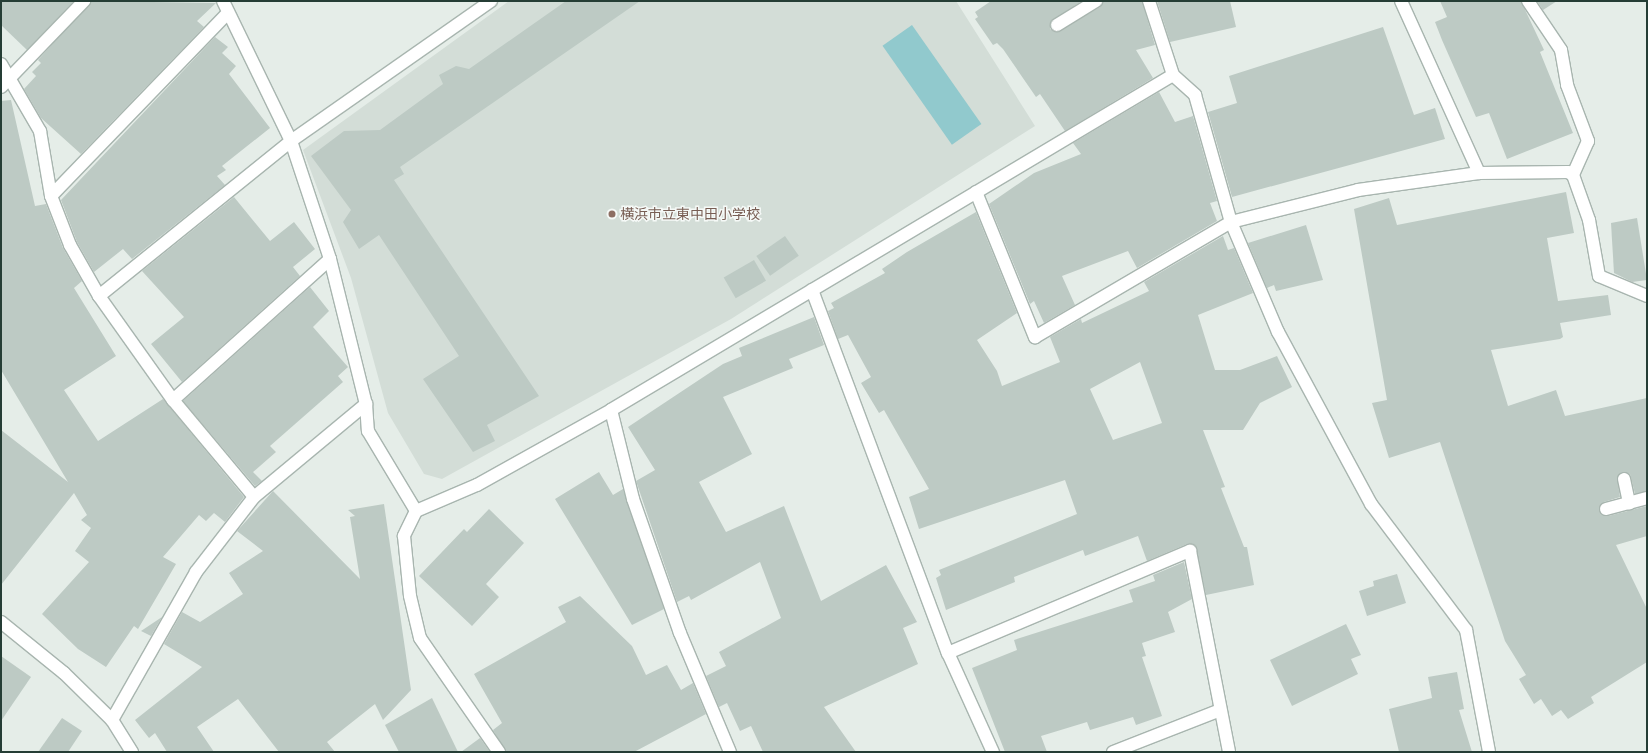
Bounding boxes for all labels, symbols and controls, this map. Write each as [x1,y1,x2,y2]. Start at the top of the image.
place label: 横浜市立東中田小学校 [620,206,760,222]
marker: 横浜市立東中田小学校 [607,209,617,219]

